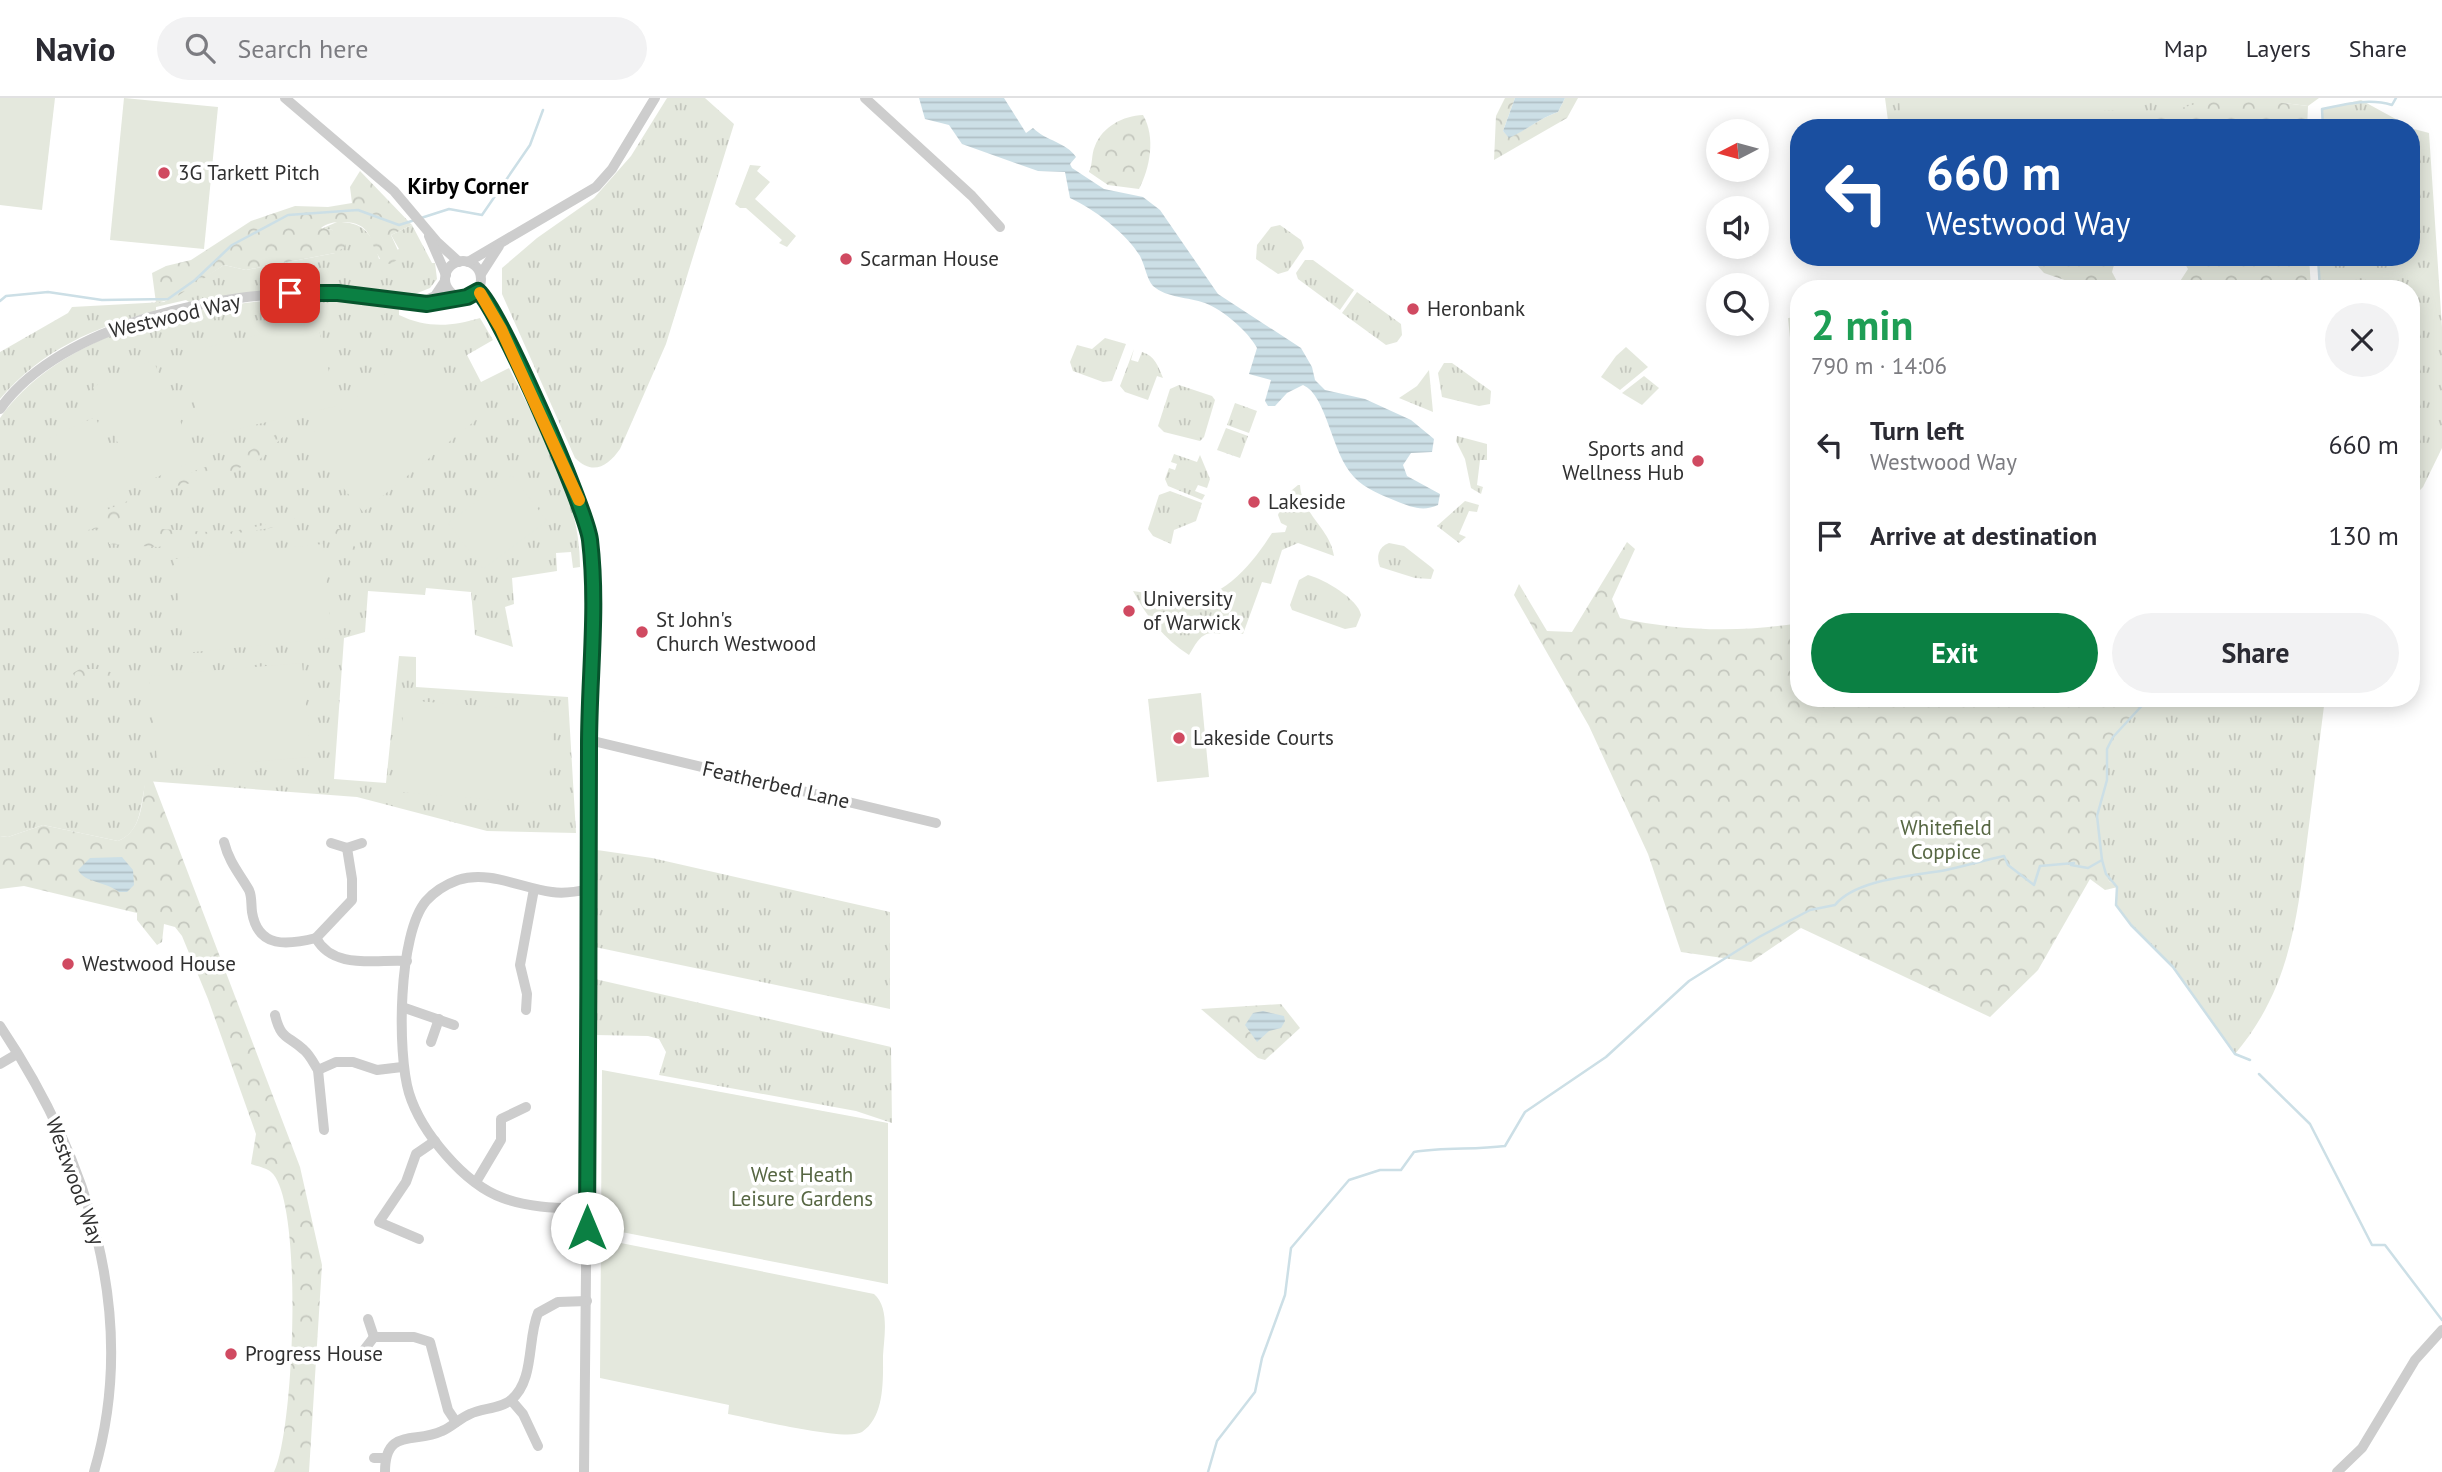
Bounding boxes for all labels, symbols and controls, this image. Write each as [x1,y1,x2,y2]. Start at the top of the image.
search box [157,17,647,80]
text: Navio [35,27,115,70]
icon: search [181,29,219,67]
text: Search here [237,32,369,65]
text: Map [2164,33,2208,64]
text: Layers [2246,33,2311,64]
text: Share [2349,33,2407,64]
north arrow [1706,119,1769,182]
map controls [1706,119,1769,336]
text: 660 m [1926,140,2061,204]
icon: left [1811,147,1902,238]
place label: 3G Tarkett Pitch [178,159,320,186]
marker: 3G Tarkett Pitch [156,165,172,181]
district label: Kirby Corner [407,171,529,200]
button: sound [1706,196,1769,259]
text: Westwood Way [1926,202,2130,244]
place label: Scarman House [860,245,999,272]
marker: Scarman House [838,251,854,267]
pin [260,263,320,323]
button: search [1706,273,1769,336]
icon: arrive [271,274,309,312]
street label: Westwood Way [107,287,243,344]
place label: Heronbank [1427,295,1525,322]
text: 2 min [1811,297,1913,352]
marker: Heronbank [1405,301,1421,317]
button: close [2325,303,2399,377]
text: 790 m · 14:06 [1811,351,1947,380]
text: Turn left [1870,414,1964,447]
icon: left [1811,426,1849,464]
text: 660 m [2328,428,2399,461]
place label: Sports and Wellness Hub [1562,435,1684,486]
text: Westwood Way [1870,447,2017,476]
marker: Sports and Wellness Hub [1690,453,1706,469]
place label: Lakeside [1268,488,1346,515]
marker: Lakeside [1246,494,1262,510]
icon: arrive [1811,517,1849,555]
text: Arrive at destination [1870,519,2097,552]
text: 130 m [2328,519,2399,552]
place label: University of Warwick [1143,585,1241,636]
marker: University of Warwick [1121,603,1137,619]
place label: St John's Church Westwood [656,606,816,657]
button: Exit [1811,613,2098,693]
button: Share [2112,613,2399,693]
marker: St John's Church Westwood [634,624,650,640]
place label: Lakeside Courts [1193,724,1334,751]
marker: Lakeside Courts [1171,730,1187,746]
street label: Featherbed Lane [700,754,852,815]
park label: Whitefield Coppice [1900,814,1992,865]
place label: Westwood House [82,950,236,977]
marker: Westwood House [60,956,76,972]
street label: Westwood Way [40,1113,111,1249]
park label: West Heath Leisure Gardens [731,1161,873,1212]
position arrow [550,1191,624,1265]
place label: Progress House [245,1340,383,1367]
marker: Progress House [223,1346,239,1362]

